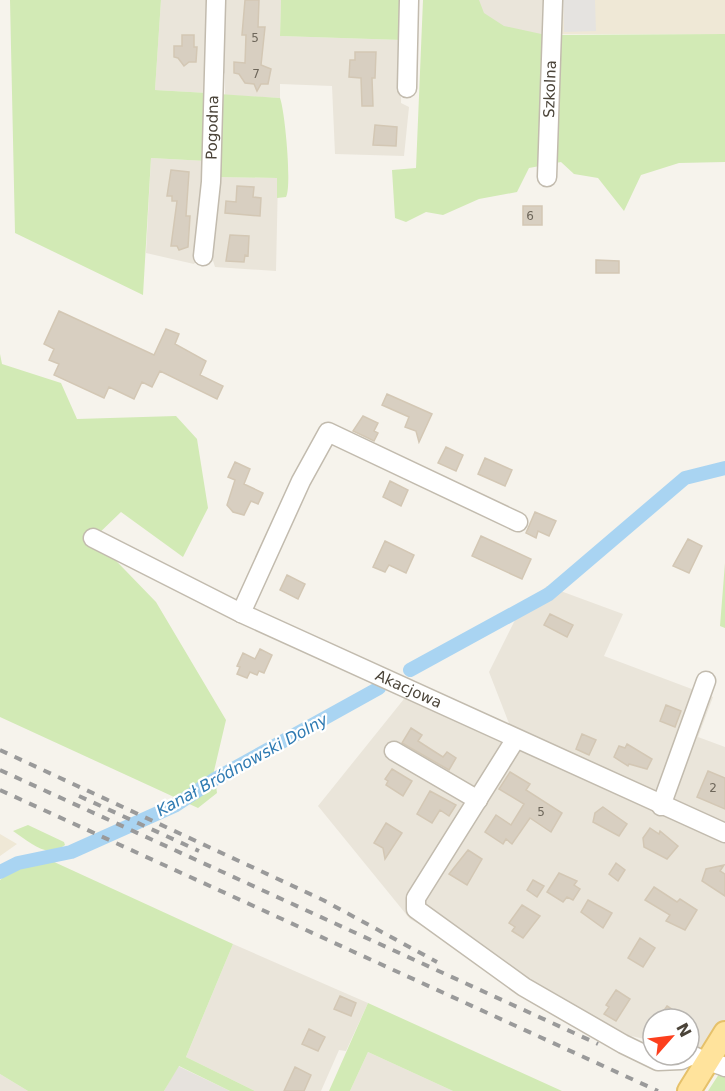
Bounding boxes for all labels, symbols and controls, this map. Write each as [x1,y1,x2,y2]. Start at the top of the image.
house number: 5 [251,31,259,45]
street label: Szkolna [540,60,560,118]
house number: 7 [252,67,260,81]
street label: Pogodna [203,95,222,160]
house number: 6 [526,209,534,223]
street label: Akacjowa [373,666,445,712]
water label: Kanał Bródnowski Dolny [153,710,332,820]
house number: 2 [709,781,717,795]
house number: 5 [537,805,545,819]
north arrow [641,1007,701,1067]
text: N [672,1020,695,1041]

